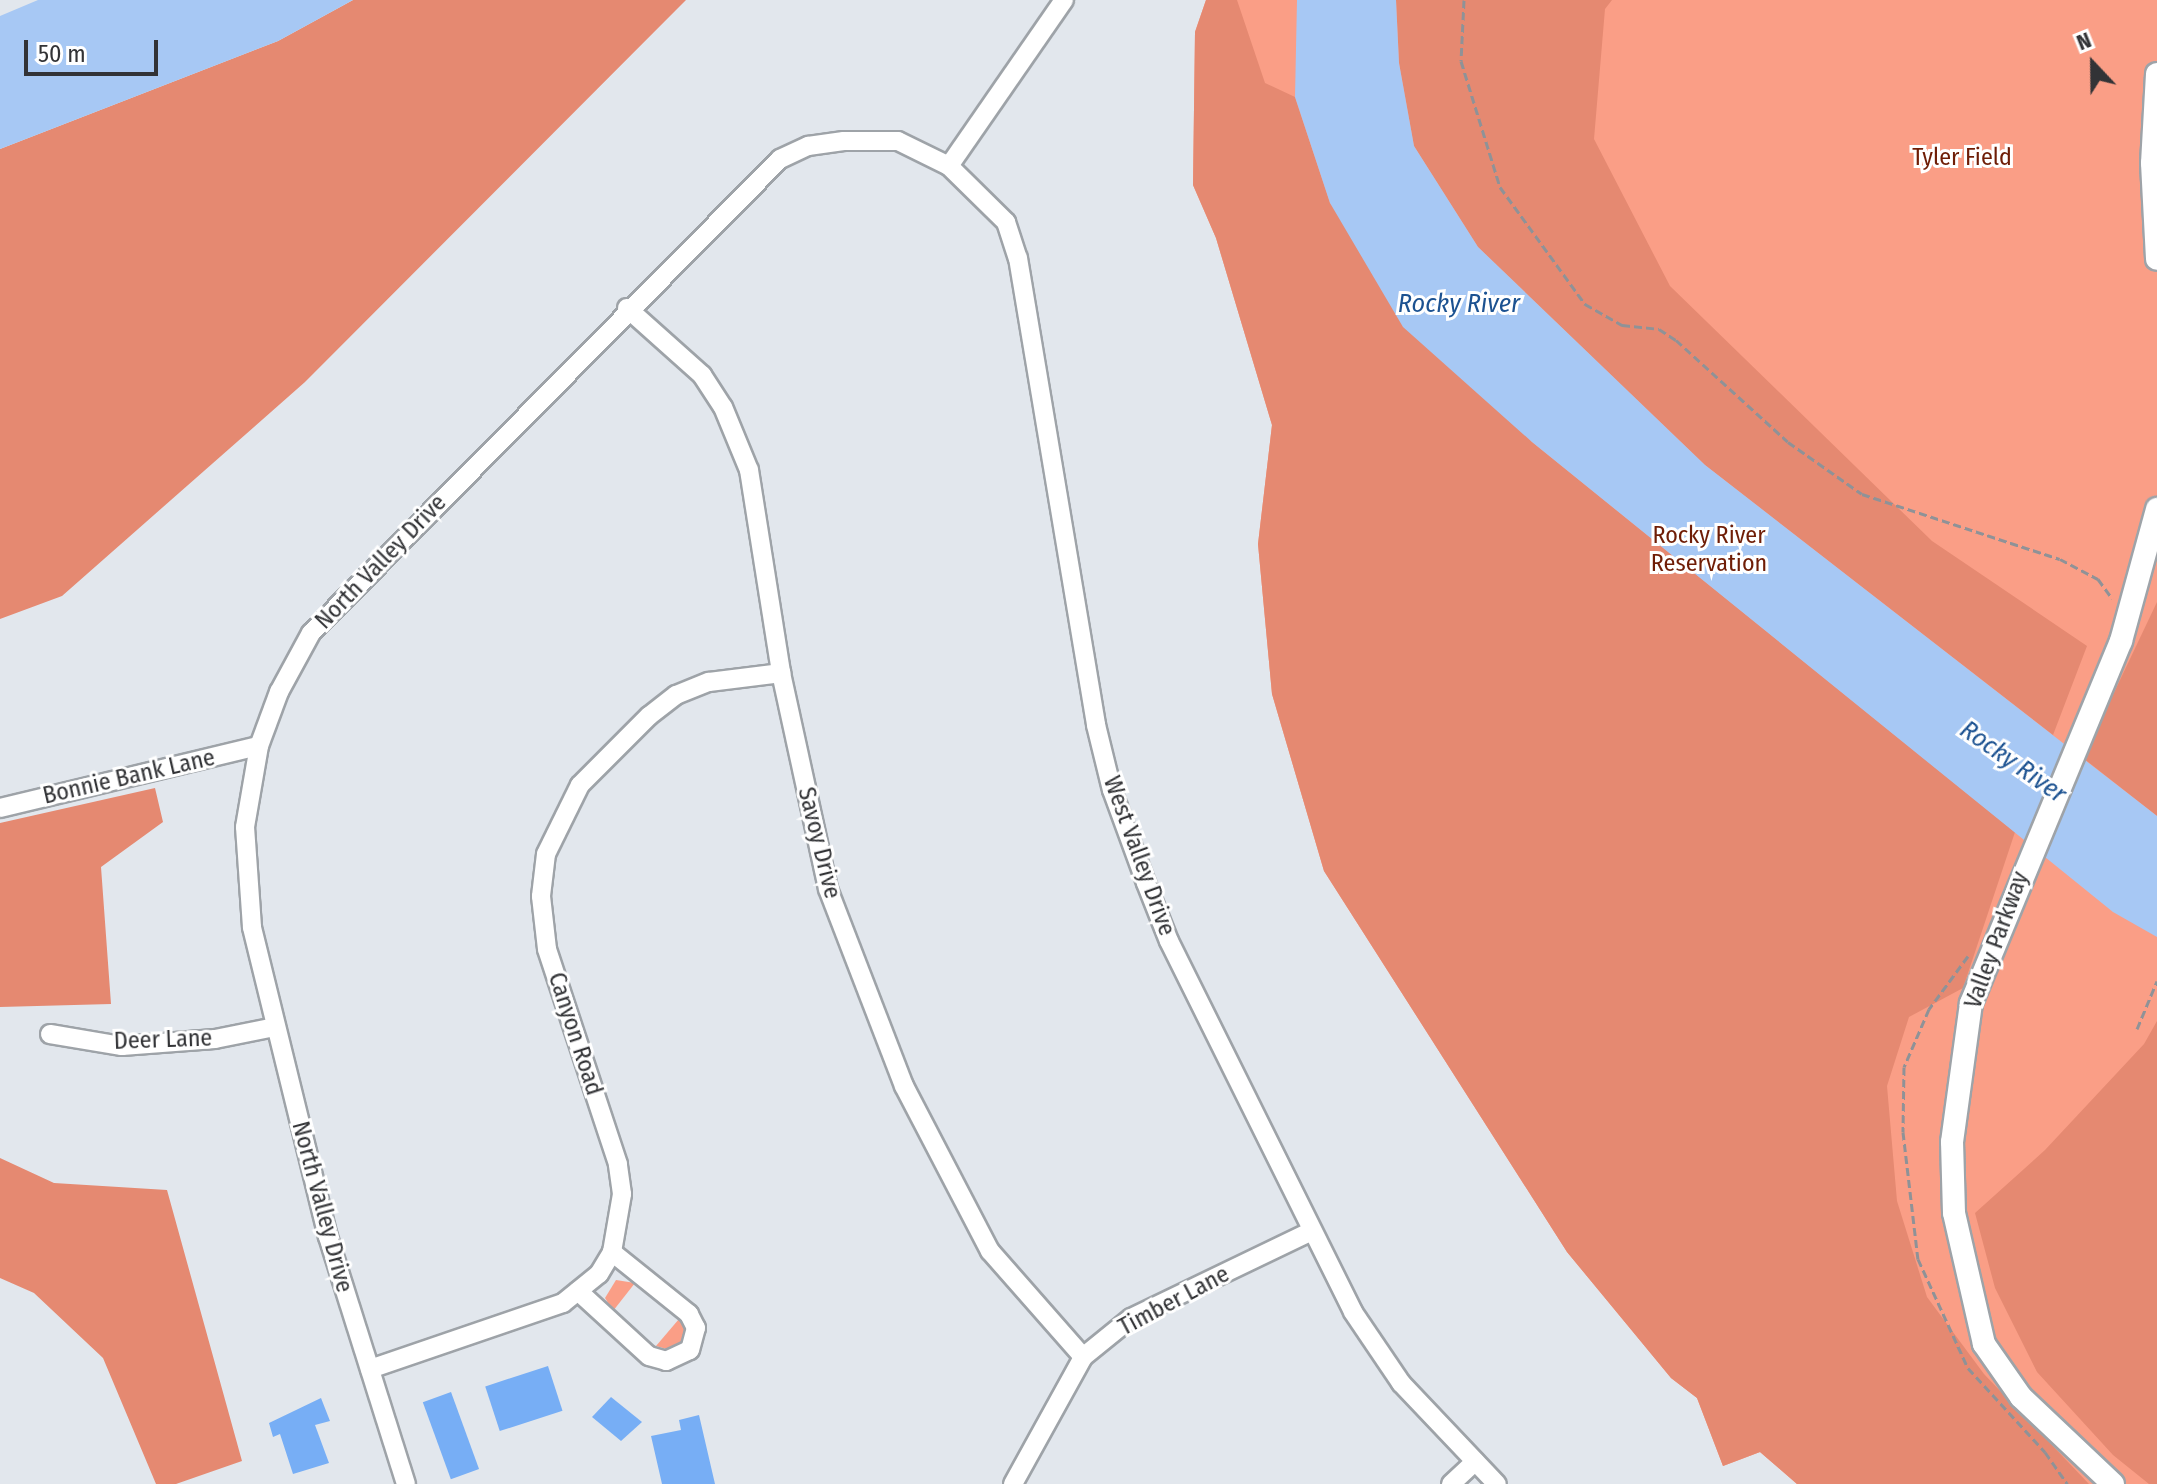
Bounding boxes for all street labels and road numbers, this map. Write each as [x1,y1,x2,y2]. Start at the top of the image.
street label: North Valley Drive [310,489,452,635]
street label: Bonnie Bank Lane [40,743,218,811]
street label: West Valley Drive [1097,772,1181,940]
street label: Savoy Drive [791,784,847,902]
street label: Valley Parkway [1959,868,2035,1012]
street label: Canyon Road [542,969,608,1099]
street label: Deer Lane [113,1024,213,1056]
street label: North Valley Drive [285,1118,359,1296]
street label: Timber Lane [1114,1260,1234,1342]

